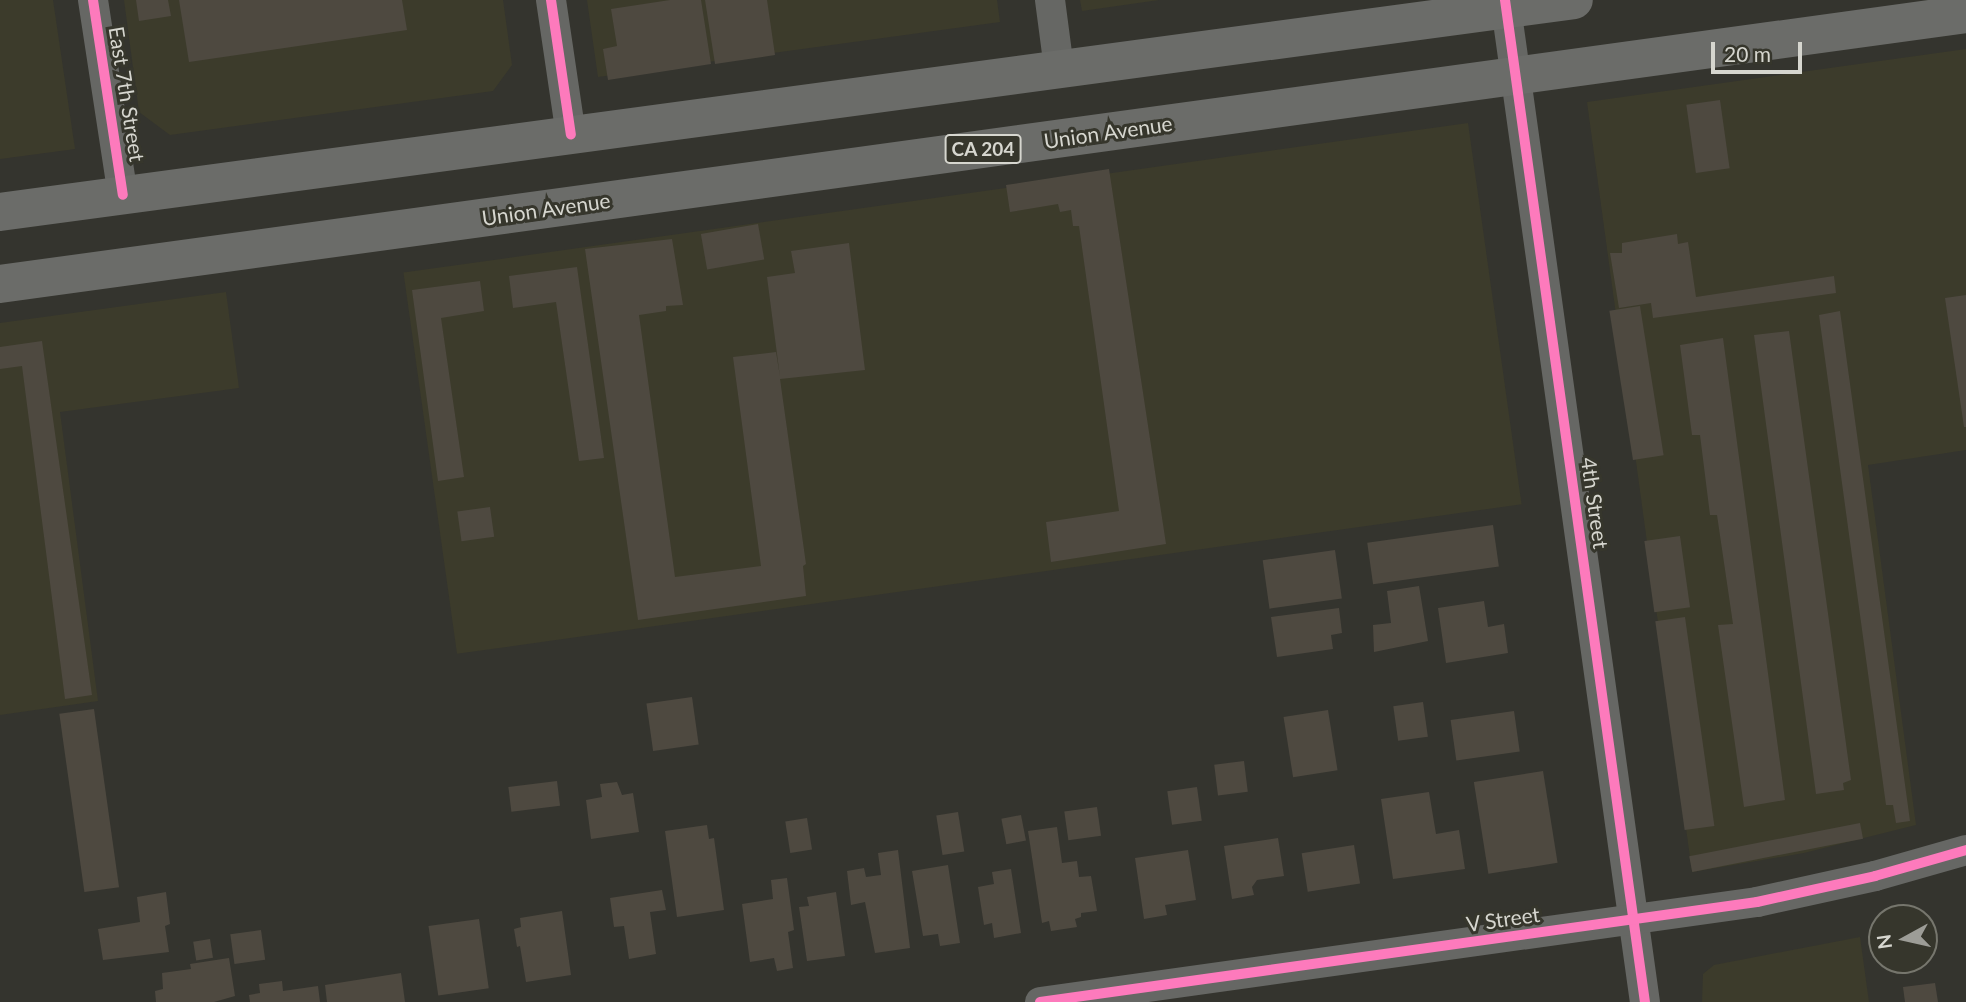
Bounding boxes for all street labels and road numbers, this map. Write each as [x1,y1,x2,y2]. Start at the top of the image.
street label: East 7th Street [104,25,150,163]
street label: Union Avenue [1042,110,1174,154]
road number: CA 204 [943,134,1023,164]
street label: Union Avenue [480,187,612,231]
street label: 4th Street [1576,456,1614,550]
street label: V Street [1464,901,1542,937]

